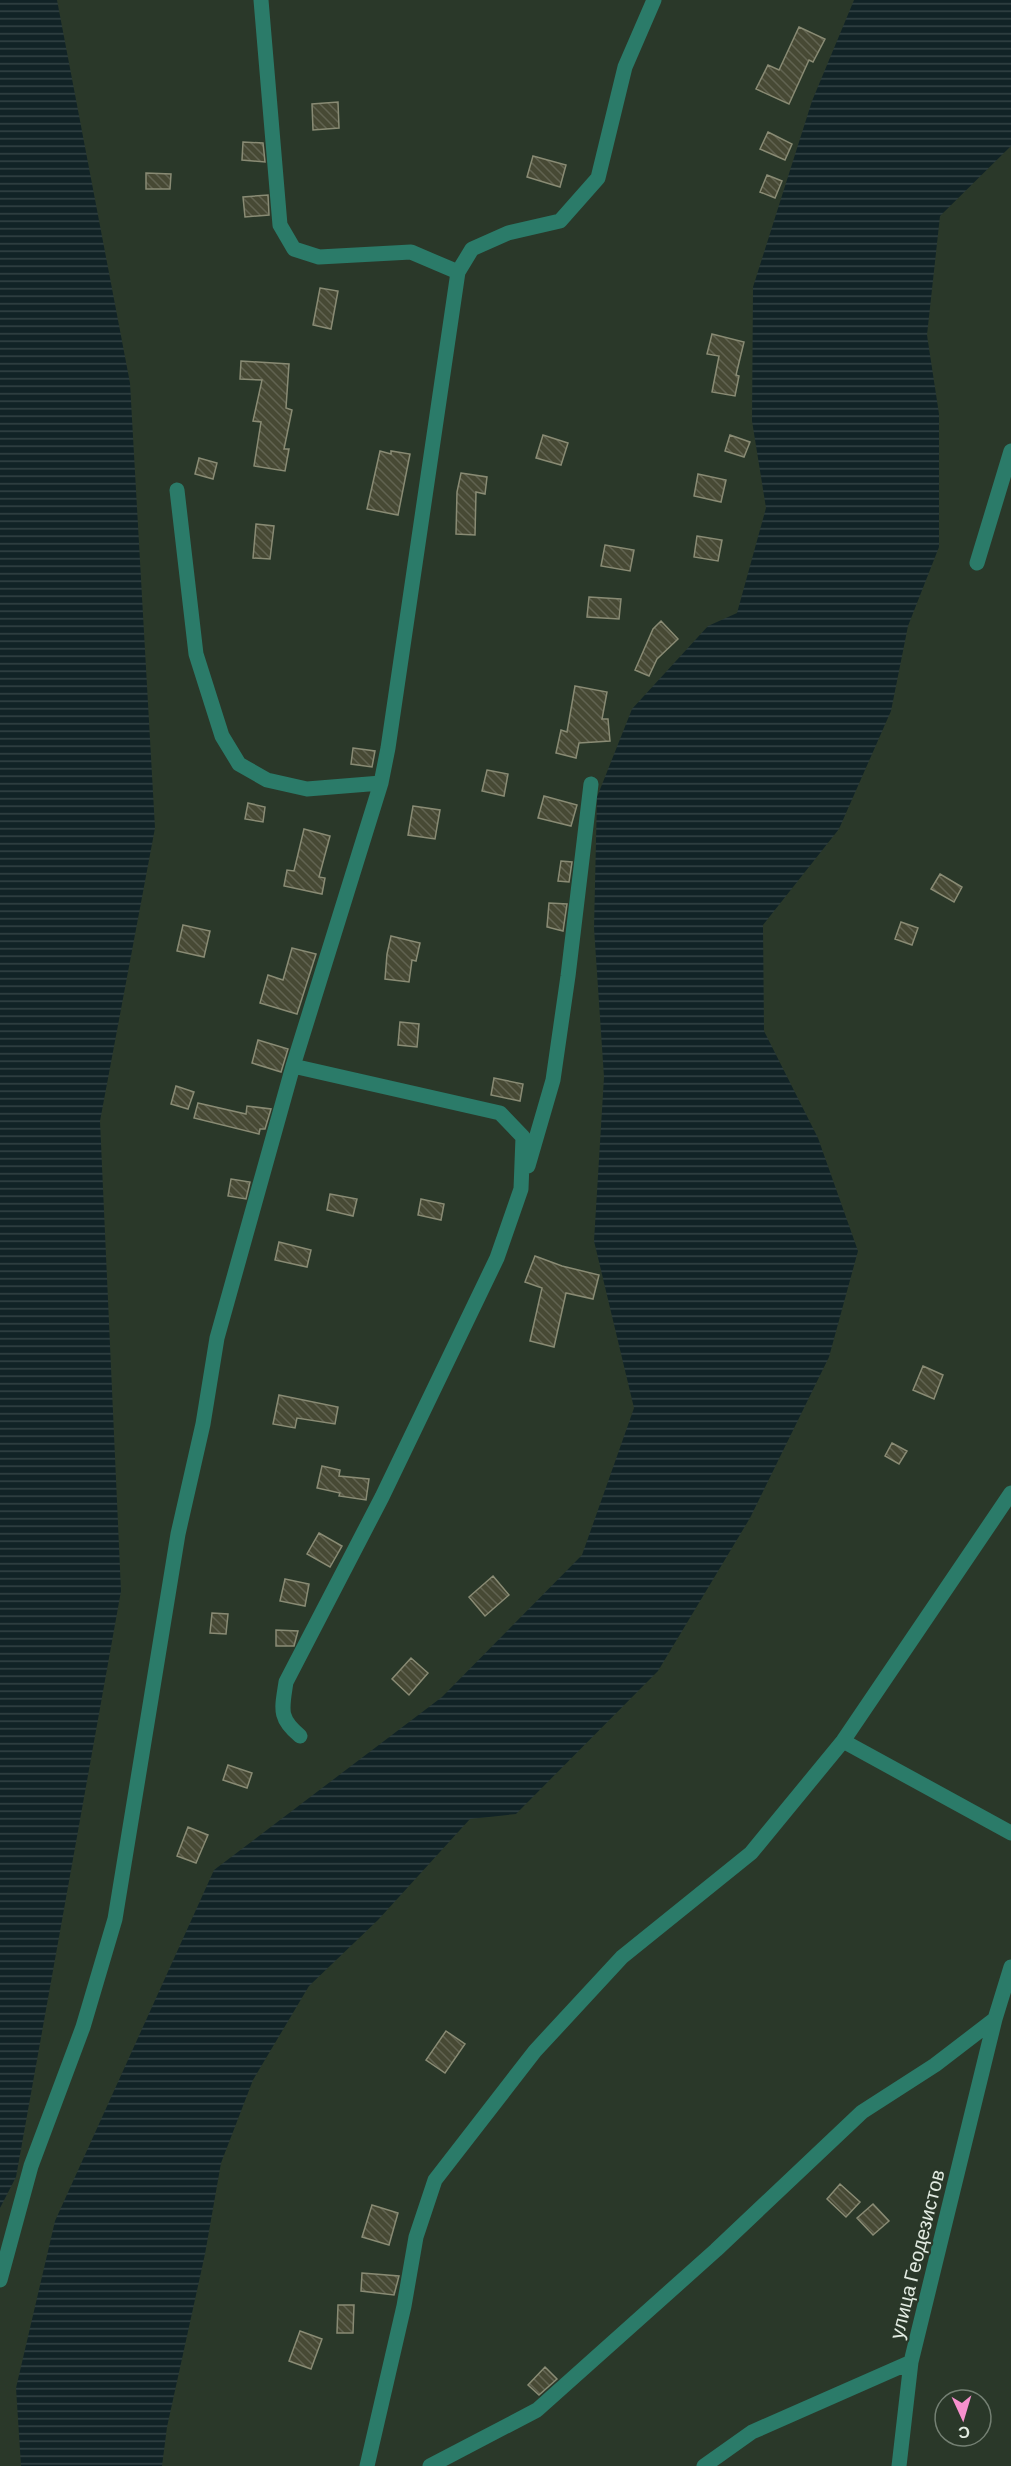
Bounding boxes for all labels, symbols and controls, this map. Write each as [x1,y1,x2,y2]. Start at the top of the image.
street label: улица Геодезистов [883,2167,949,2341]
north arrow [933,2388,993,2448]
text: С [957,2424,971,2443]

